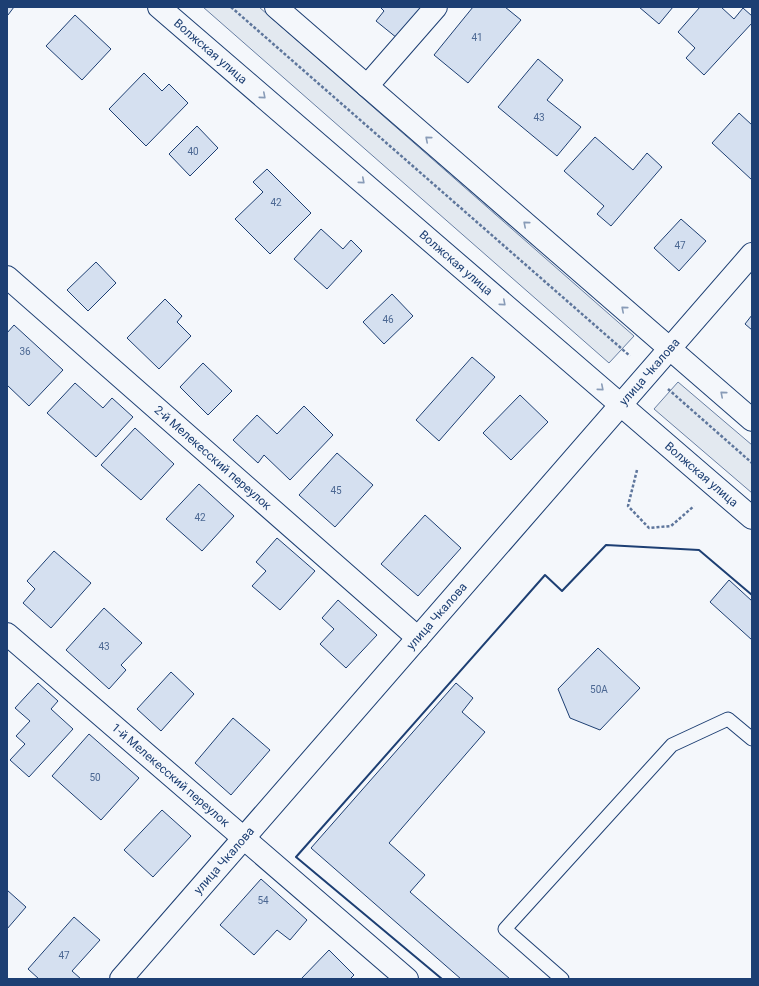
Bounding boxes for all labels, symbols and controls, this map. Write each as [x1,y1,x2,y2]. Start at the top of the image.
street label: Волжская улица [171,16,250,87]
house number: 41 [471,32,483,43]
one-way arrow [259,92,266,99]
house number: 43 [533,112,545,123]
one-way arrow [425,136,433,143]
house number: 40 [187,146,199,157]
one-way arrow [357,177,364,184]
house number: 42 [270,197,282,208]
one-way arrow [523,221,531,228]
street label: Волжская улица [416,228,495,298]
house number: 47 [674,240,686,251]
one-way arrow [498,298,505,305]
one-way arrow [622,307,629,314]
house number: 46 [382,314,394,325]
street label: улица Чкалова [617,335,682,408]
house number: 36 [19,346,31,357]
one-way arrow [596,383,604,390]
one-way arrow [720,392,727,399]
street label: 2-й Мелекесский переулок [152,403,275,513]
street label: Волжская улица [662,439,741,510]
house number: 45 [330,485,342,496]
house number: 42 [194,512,206,523]
street label: улица Чкалова [404,580,470,653]
house number: 43 [98,641,110,652]
house number: 50А [590,684,608,695]
street label: 1-й Мелекесский переулок [109,720,233,830]
house number: 50 [89,772,101,783]
street label: улица Чкалова [191,824,257,897]
house number: 54 [257,895,269,906]
house number: 47 [58,950,70,961]

